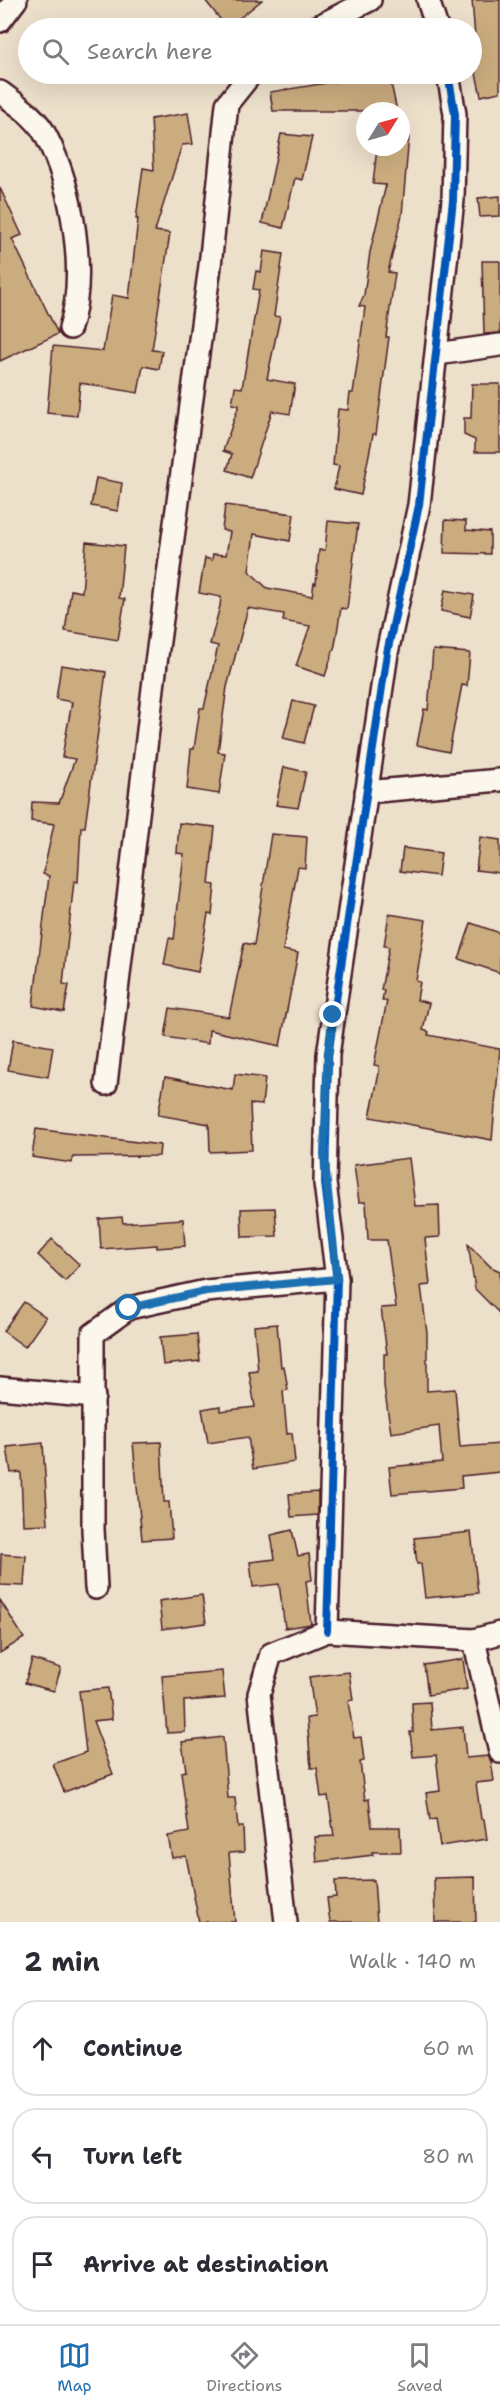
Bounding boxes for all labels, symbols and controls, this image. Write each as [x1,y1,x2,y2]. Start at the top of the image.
search box [18,18,482,84]
icon: search [39,35,72,68]
text: Search here [87,37,213,66]
north arrow [356,102,410,156]
route end [319,1001,345,1027]
route start [115,1294,141,1320]
text: 2 min [24,1944,100,1979]
text: Walk · 140 m [349,1948,476,1974]
icon: ahead [26,2032,59,2065]
text: Continue [83,2034,183,2063]
text: 60 m [422,2035,474,2061]
icon: left [26,2140,59,2173]
text: Turn left [83,2142,182,2171]
text: 80 m [422,2143,474,2169]
icon: arrive [26,2248,59,2281]
text: Arrive at destination [83,2250,329,2279]
tab: Map [57,2339,92,2396]
tab: Directions [206,2339,283,2396]
tab: Saved [397,2339,443,2396]

